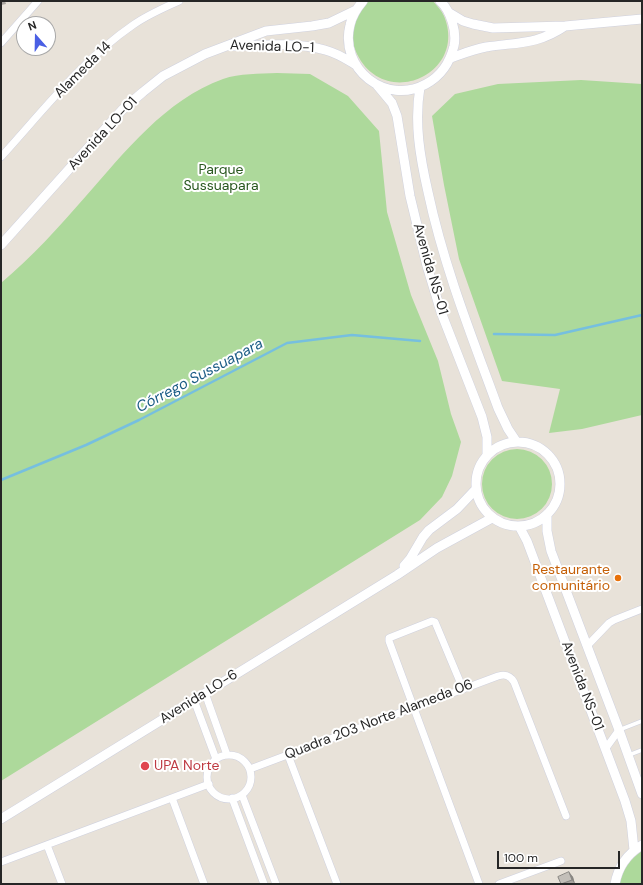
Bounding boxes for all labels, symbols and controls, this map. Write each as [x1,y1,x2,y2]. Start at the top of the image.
north arrow [16,16,56,56]
text: N [26,18,38,34]
street label: Avenida LO-1 [230,37,314,57]
street label: Alameda 14 [51,38,115,102]
street label: Avenida LO-01 [65,94,141,174]
park label: Parque Sussuapara [183,162,259,194]
street label: Avenida NS-01 [409,221,451,317]
water label: Córrego Sussuapara [133,335,267,417]
place label: Restaurante comunitário [532,562,610,594]
marker: Restaurante comunitário [613,573,623,583]
street label: Avenida NS-01 [557,639,607,733]
street label: Avenida LO-6 [157,666,241,728]
street label: Quadra 203 Norte Alameda 06 [282,676,476,764]
place label: UPA Norte [154,758,219,774]
marker: UPA Norte [139,760,151,772]
scale bar [499,843,622,869]
text: 100 m [504,850,538,866]

